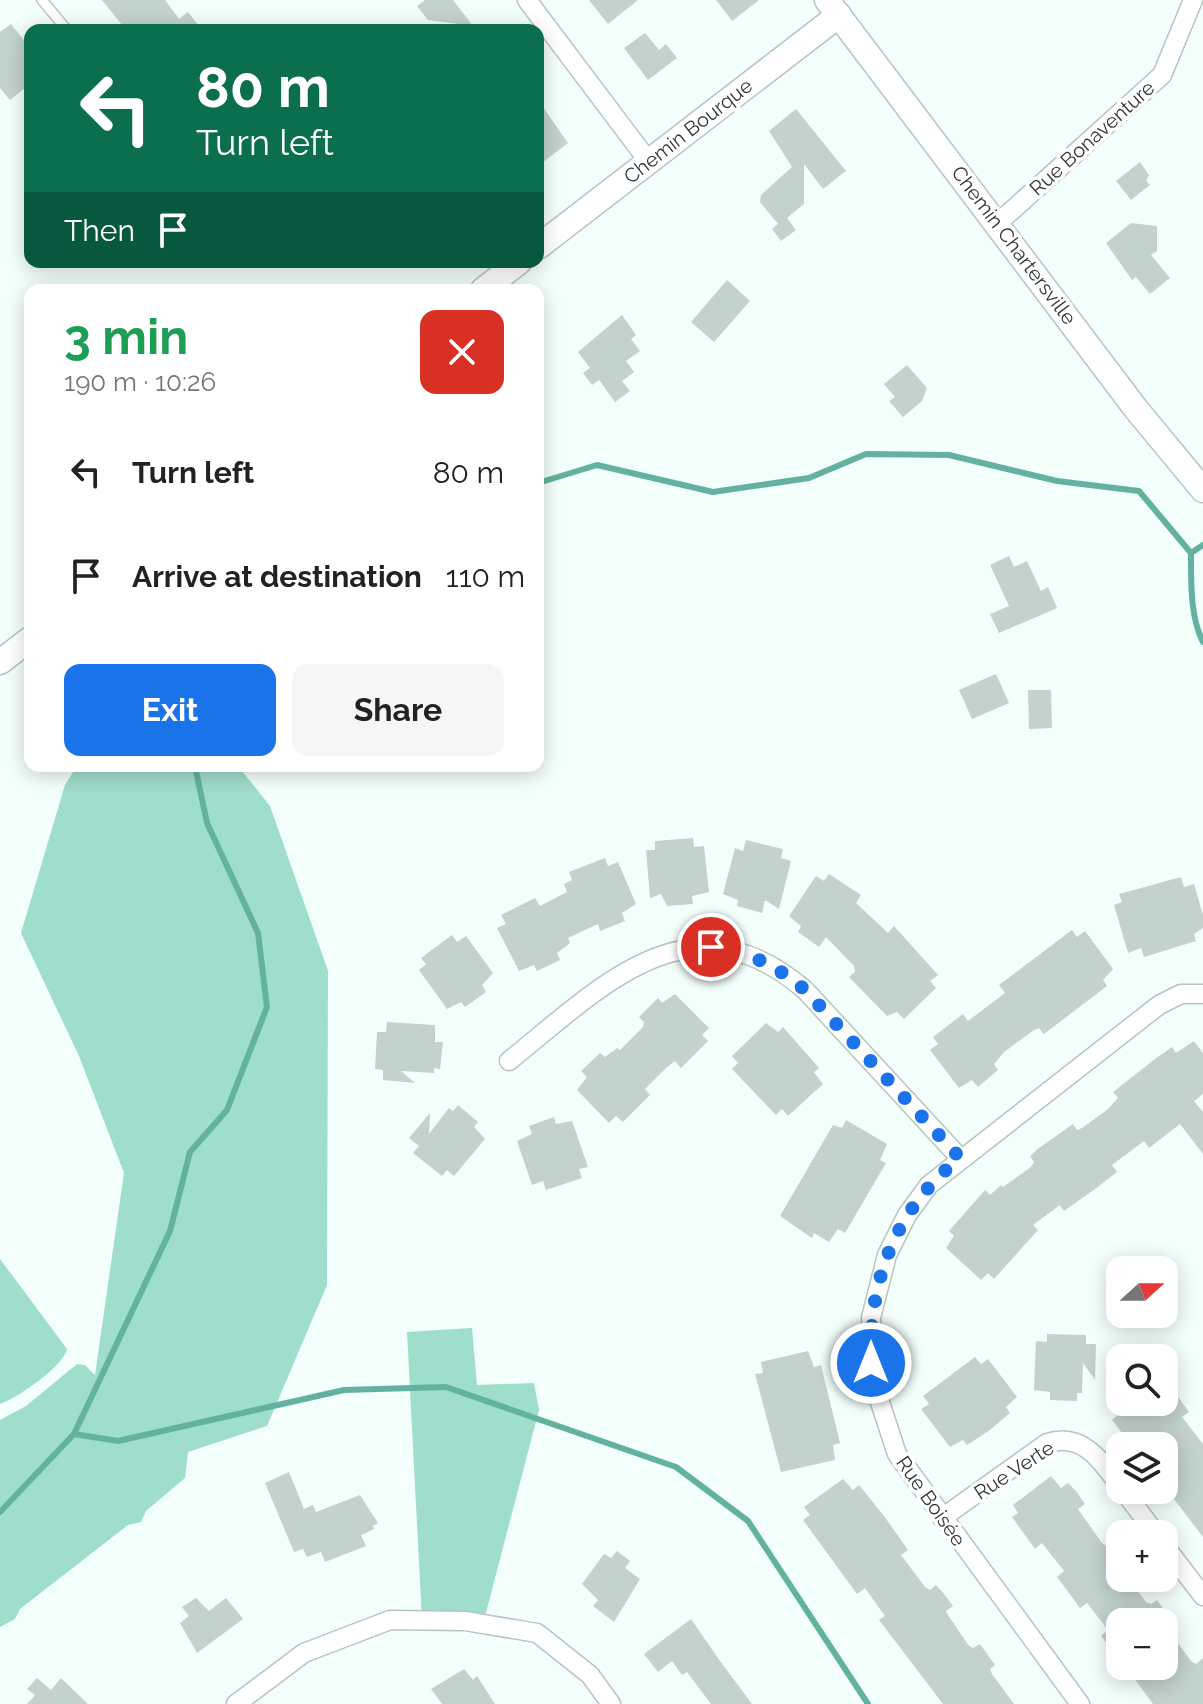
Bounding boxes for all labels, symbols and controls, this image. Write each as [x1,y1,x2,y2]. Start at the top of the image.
text: 80 m [196,54,330,120]
icon: left [64,56,168,160]
street label: Chemin Bourque [619,73,757,189]
street label: Rue Bonaventure [1025,75,1160,200]
text: Turn left [196,121,334,163]
street label: Chemin Chartersville [947,161,1082,329]
icon: arrive [151,208,195,252]
text: Then [64,213,135,248]
text: 3 min [64,309,188,365]
button: close [420,310,504,394]
text: 190 m · 10:26 [64,367,216,397]
icon: left [64,450,108,494]
text: Turn left [132,455,254,490]
text: 80 m [433,455,504,490]
icon: arrive [64,554,108,598]
text: Arrive at destination [132,559,422,594]
text: 110 m [446,559,525,594]
button: Exit [64,664,276,756]
button: Share [292,664,504,756]
pin [677,913,745,981]
icon: arrive [689,925,733,969]
north arrow [1106,1256,1178,1328]
map controls [1106,1256,1178,1680]
position arrow [829,1321,913,1405]
button: search [1106,1344,1178,1416]
button: layers [1106,1432,1178,1504]
street label: Rue Verte [970,1435,1059,1505]
street label: Rue Boisée [891,1451,971,1551]
button: + [1106,1520,1178,1592]
button: − [1106,1608,1178,1680]

